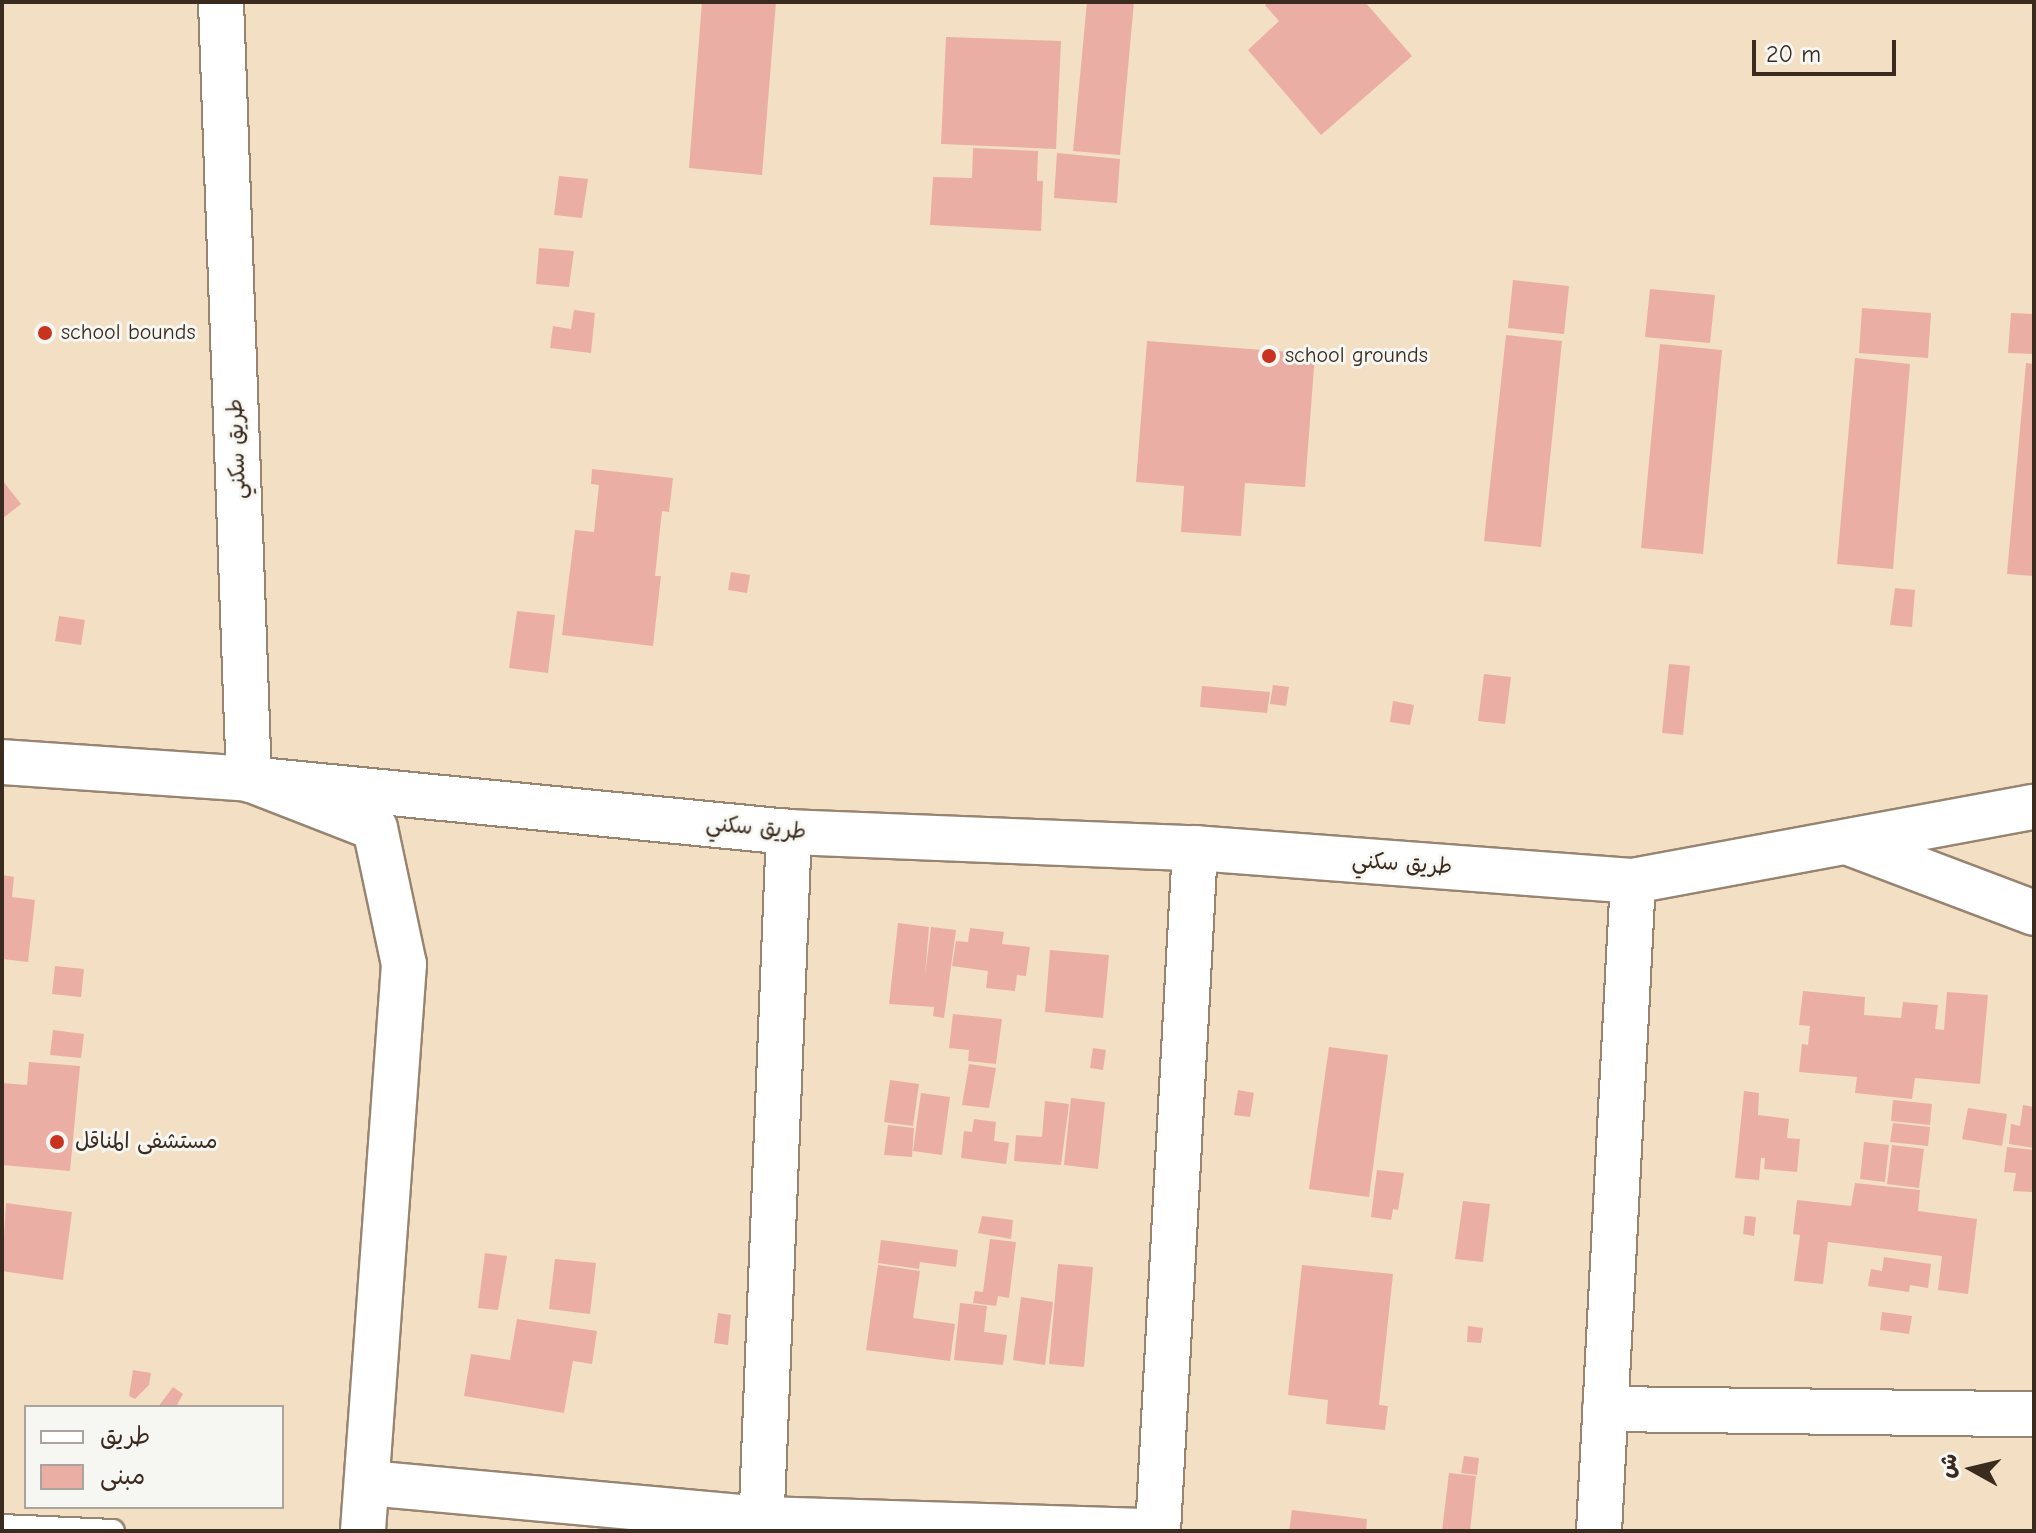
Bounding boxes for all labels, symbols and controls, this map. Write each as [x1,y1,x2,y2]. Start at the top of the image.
scale bar [1756,24,1900,74]
text: 20 m [1766,40,1821,68]
place label: school bounds [61,320,196,346]
marker: school bounds [36,324,54,342]
place label: school grounds [1285,343,1428,369]
marker: school grounds [1260,347,1278,365]
street label: طريق سكني [222,398,252,500]
street label: طريق سكني [705,810,807,846]
street label: طريق سكني [1351,847,1453,881]
place label: مستشفى المناقل [75,1129,217,1155]
marker: مستشفى المناقل [46,1131,68,1153]
legend [24,1405,284,1509]
text: طريق [100,1422,150,1450]
north arrow [1932,1429,2012,1509]
text: ش [1934,1452,1963,1479]
text: مبنى [100,1462,145,1490]

